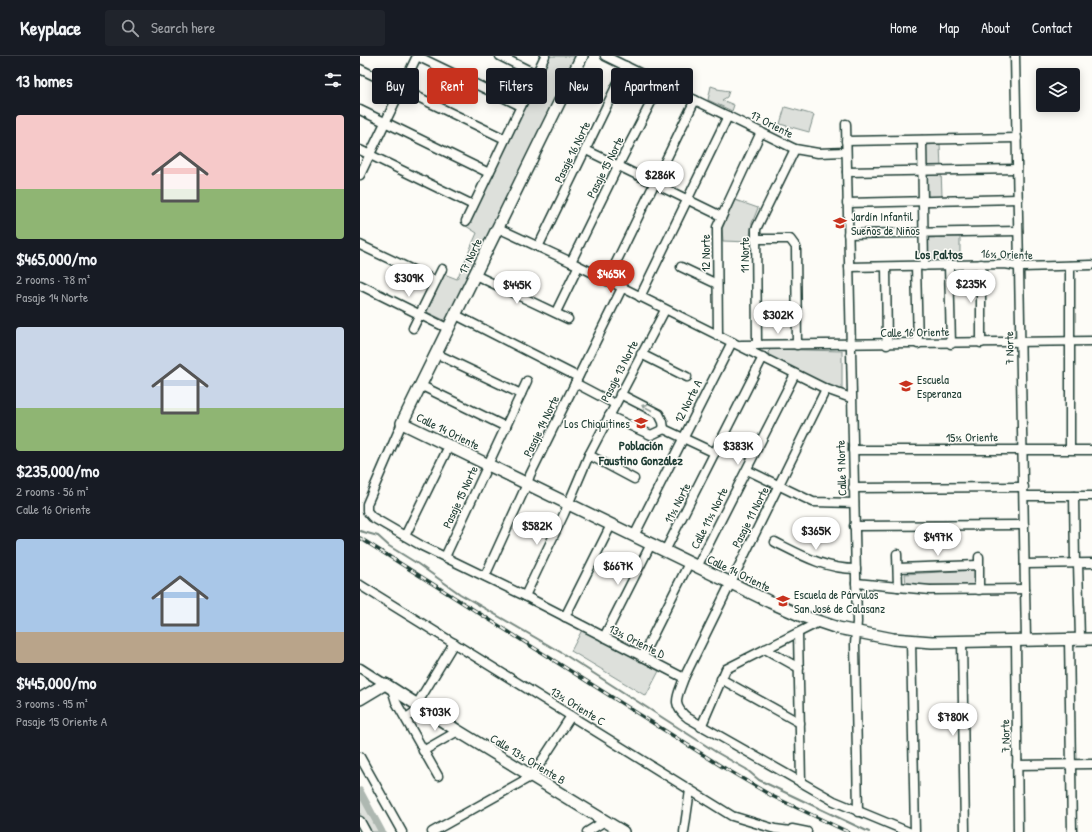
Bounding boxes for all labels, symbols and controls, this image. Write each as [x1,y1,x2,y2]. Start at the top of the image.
search box [105,10,385,46]
text: Keyplace [20,15,81,41]
icon: search [119,17,141,39]
text: Search here [151,17,215,38]
text: Home [890,18,917,37]
text: Map [939,18,959,37]
text: About [981,18,1010,37]
text: Contact [1032,18,1072,37]
chip: Buy [372,68,419,104]
chip: Rent [427,68,478,104]
chip: Filters [486,68,547,104]
chip: New [555,68,603,104]
chip: Apartment [611,68,693,104]
map controls [1036,68,1080,112]
button: layers [1036,68,1080,112]
text: 13 homes [16,69,73,92]
icon: filters [322,69,344,91]
street label: 17 Oriente [748,106,797,142]
street label: Pasaje 16 Norte [550,118,594,186]
street label: Pasaje 15 Norte [582,133,628,201]
icon: home [144,141,216,213]
pin: $286K [632,161,688,195]
text: $286K [645,165,675,183]
place label: Jardín Infantil Sueños de Niños [851,208,920,239]
school or university icon: Jardín Infantil Sueños de Niños [832,215,848,231]
street label: 12 Norte [697,234,714,272]
street label: 17 Norte [454,235,486,277]
street label: 11 Norte [736,237,753,273]
district label: Los Paltos [915,245,963,263]
street label: 16½ Oriente [981,245,1034,263]
text: $465,000/mo [16,247,97,270]
pin: $465K [583,260,639,294]
pin: $309K [381,264,437,298]
text: $465K [597,264,625,282]
text: $309K [394,268,424,286]
text: 2 rooms · 78 m² [16,270,90,288]
pin: $235K [943,270,999,304]
pin: $445K [489,271,545,305]
text: $235K [956,274,986,292]
text: $445K [503,275,531,293]
text: Pasaje 14 Norte [16,288,88,306]
pin: $302K [750,301,806,335]
text: $302K [762,305,794,323]
street label: Calle 16 Oriente [880,323,950,341]
street label: 7 Norte [1000,331,1018,365]
street label: Pasaje 13 Norte [596,337,642,405]
icon: home [144,353,216,425]
place label: Escuela Esperanza [917,371,962,402]
street label: 12 Norte A [670,376,706,425]
school or university icon: Escuela Esperanza [898,378,914,394]
street label: Pasaje 14 Norte [519,392,563,460]
one-way arrow [641,404,653,411]
street label: Calle 14 Oriente [413,408,483,454]
place label: Los Chiquitines [564,415,630,432]
school or university icon: Los Chiquitines [633,415,649,431]
street label: 15½ Oriente [946,428,999,446]
pin: $383K [710,432,766,466]
district label: Población Faustino González [598,436,683,469]
text: $383K [723,436,753,454]
street label: Calle 9 Norte [832,440,850,496]
text: $235,000/mo [16,459,99,482]
street label: Pasaje 15 Norte [438,463,482,531]
street label: 11½ Norte [660,480,694,526]
text: 2 rooms · 56 m² [16,482,89,500]
street label: Pasaje 11 Norte [727,483,773,550]
street label: Calle 11½ Norte [686,484,732,552]
text: Calle 16 Oriente [16,500,91,518]
pin: $582K [509,512,565,546]
text: $582K [522,516,552,534]
pin: $365K [788,517,844,551]
text: $365K [801,521,831,539]
pin: $497K [910,523,966,557]
text: $497K [923,527,953,545]
street label: Calle 14 Oriente [704,550,774,596]
pin: $667K [590,552,646,586]
text: $667K [603,556,633,574]
icon: home [144,565,216,637]
place label: Escuela de Párvulos San José de Calasanz [794,586,885,617]
school or university icon: Escuela de Párvulos San José de Calasanz [775,593,791,609]
street label: 13½ Oriente D [606,620,668,663]
text: $445,000/mo [16,671,96,694]
street label: 13½ Oriente C [547,682,609,730]
text: 3 rooms · 95 m² [16,694,88,712]
pin: $703K [407,698,463,732]
text: $703K [419,702,451,720]
pin: $780K [925,703,981,737]
text: $780K [937,707,969,725]
text: Pasaje 15 Oriente A [16,712,107,730]
street label: 7 Norte [996,719,1014,753]
street label: Calle 13½ Oriente B [487,730,569,788]

